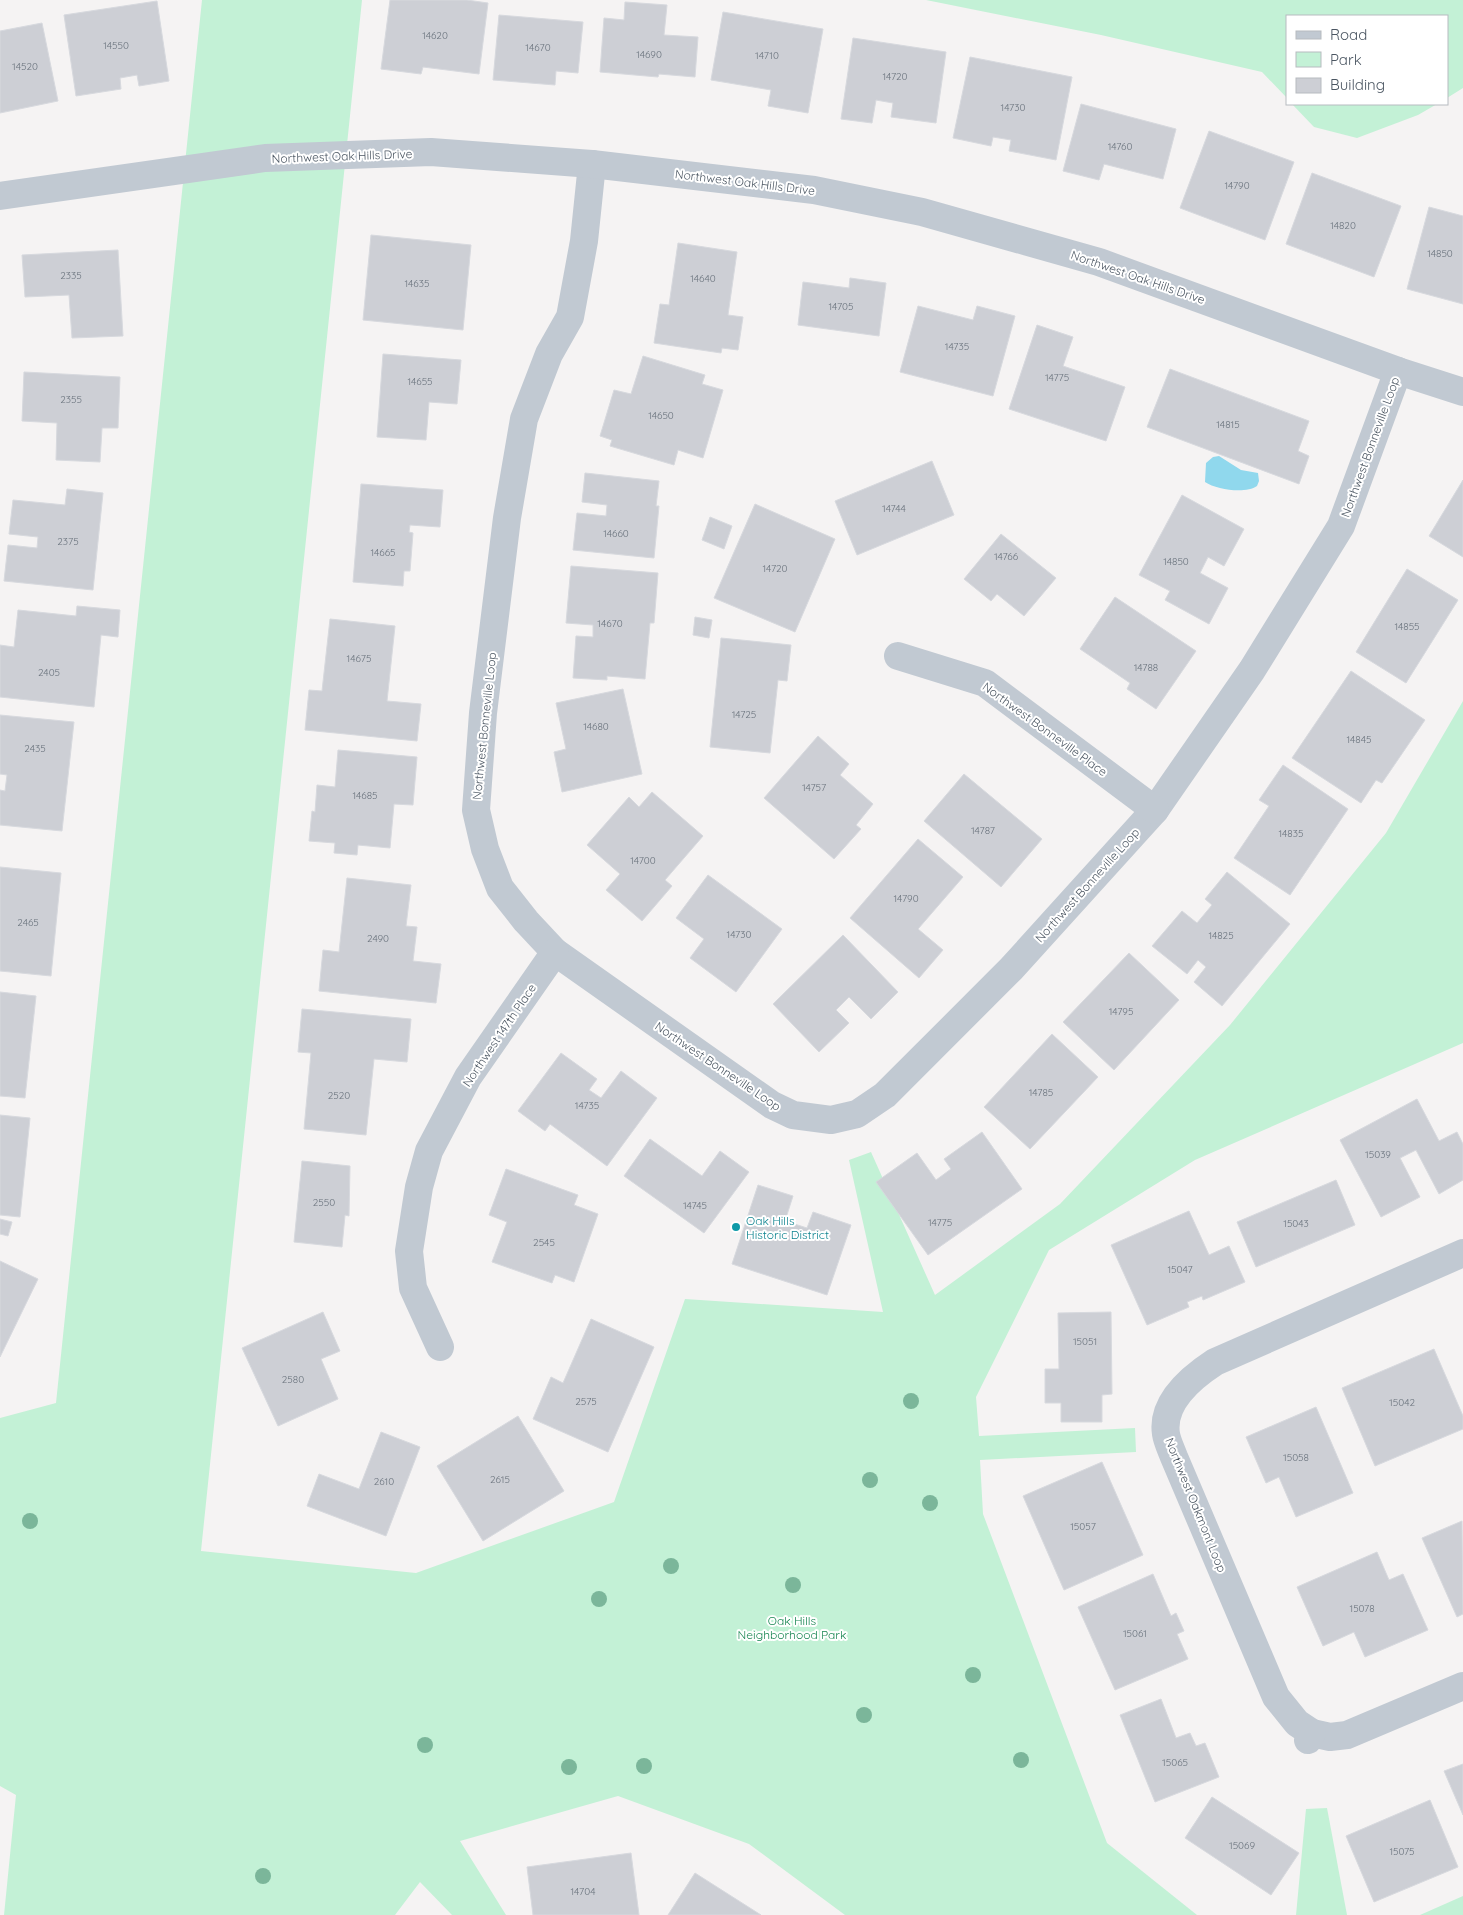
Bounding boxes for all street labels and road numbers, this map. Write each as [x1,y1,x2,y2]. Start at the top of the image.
street label: Northwest Oak Hills Drive [271,146,413,166]
street label: Northwest Oak Hills Drive [674,166,816,198]
street label: Northwest Oak Hills Drive [1069,247,1207,307]
street label: Northwest Bonneville Loop [1338,375,1402,519]
street label: Northwest Bonneville Loop [469,651,499,801]
street label: Northwest Bonneville Place [980,679,1110,779]
street label: Northwest Bonneville Loop [1032,825,1142,945]
street label: Northwest 147th Place [459,980,539,1089]
street label: Northwest Bonneville Loop [652,1018,784,1114]
street label: Northwest Oakmont Loop [1162,1436,1230,1574]

